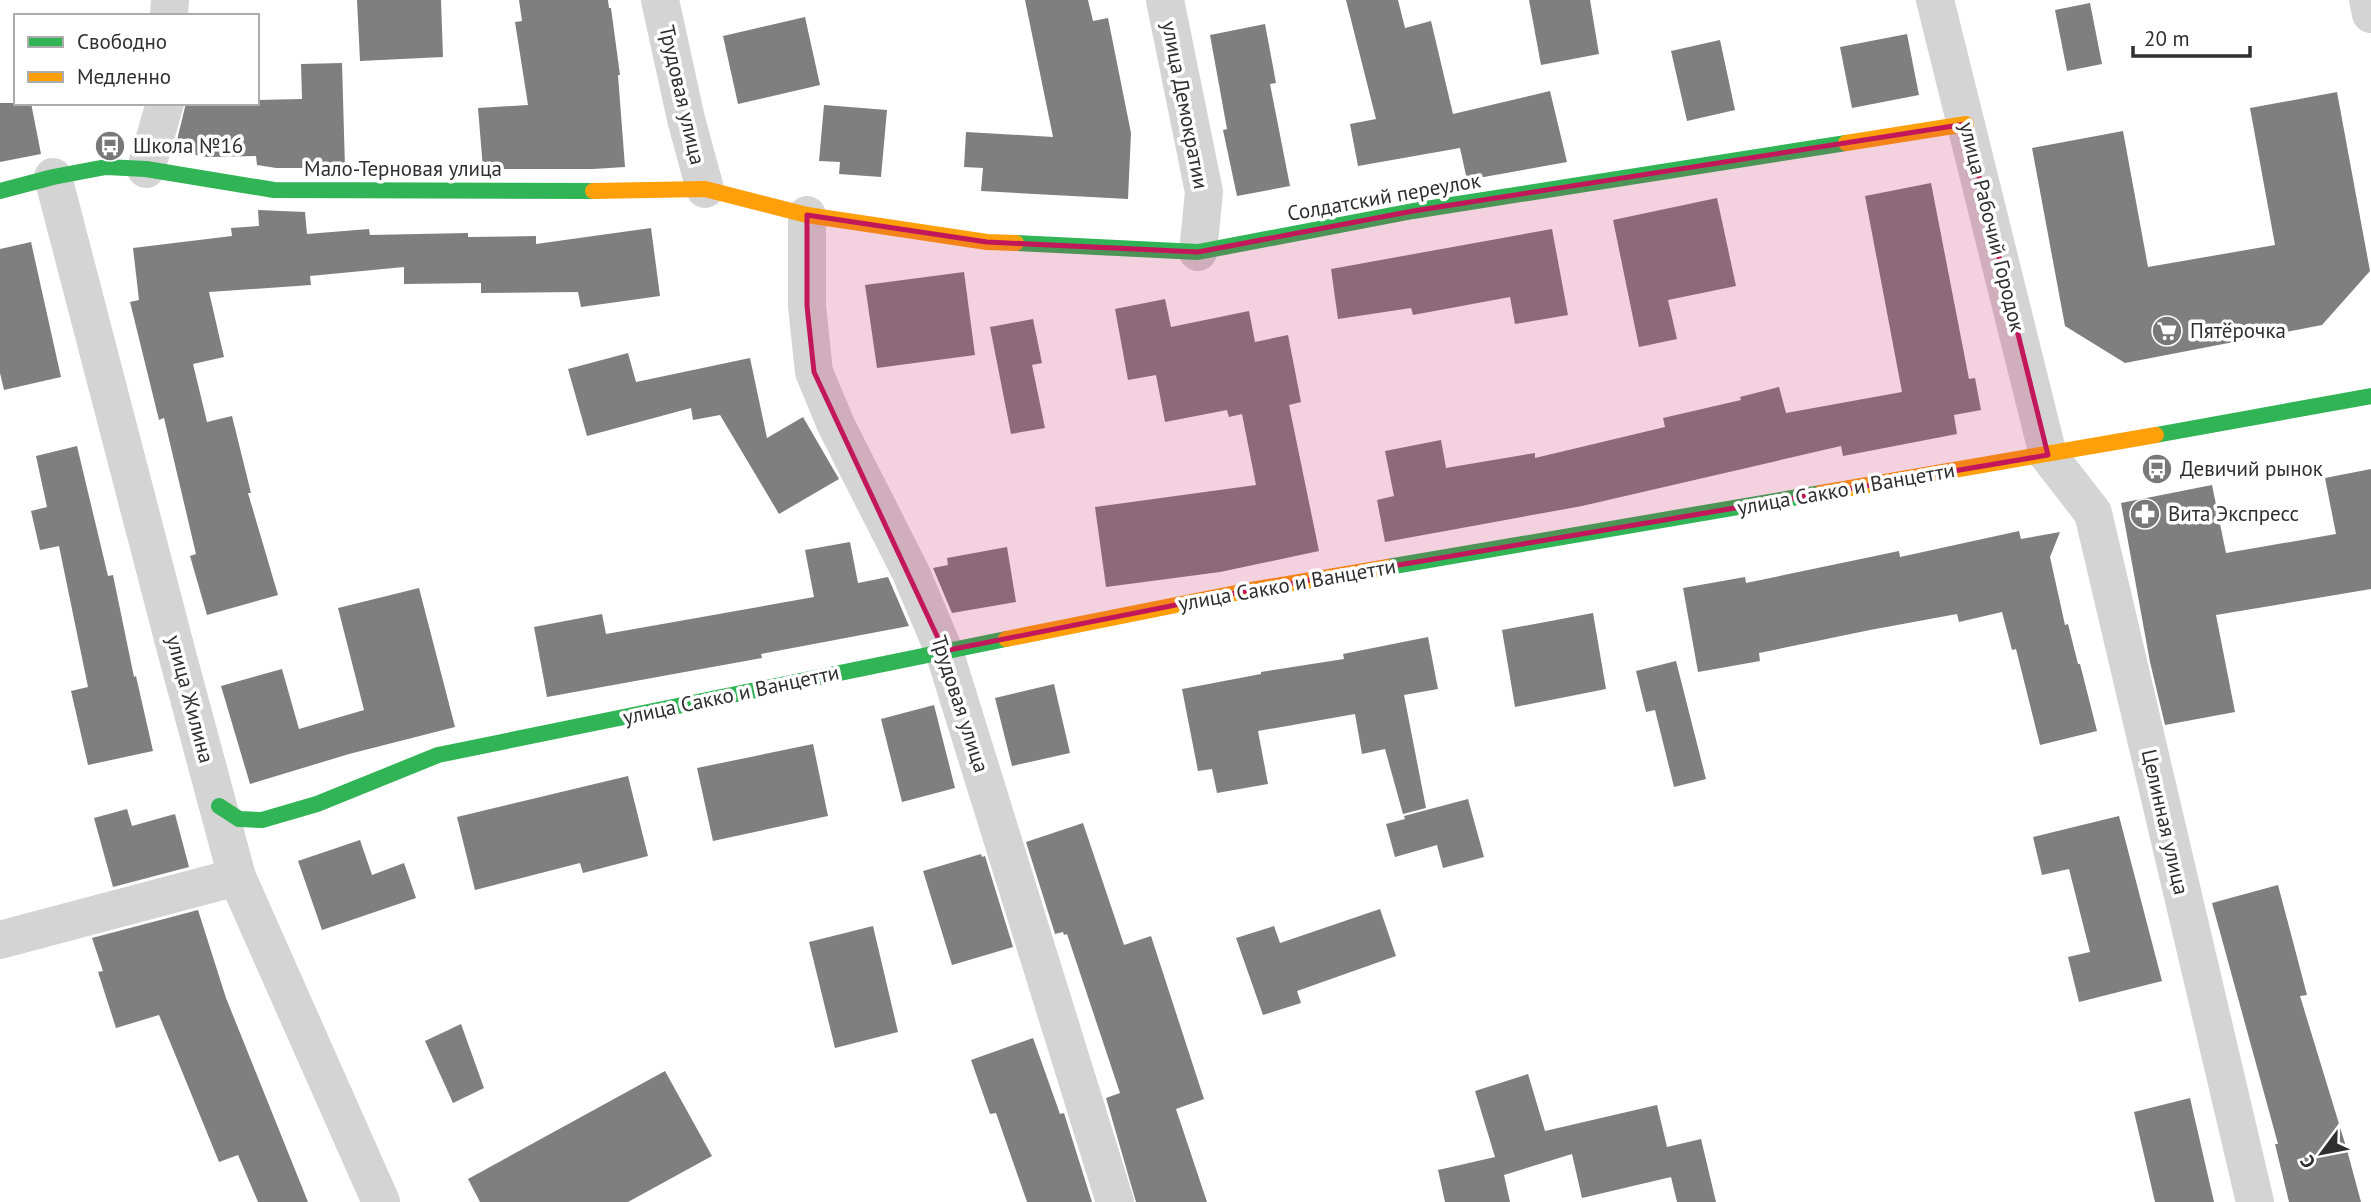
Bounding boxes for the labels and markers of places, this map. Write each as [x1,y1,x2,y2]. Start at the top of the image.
bus stop icon: Школа №16 [93,129,127,163]
place label: Школа №16 [133,132,243,159]
supermarket icon: Пятёрочка [2150,314,2184,348]
place label: Пятёрочка [2190,317,2286,344]
bus stop icon: Девичий рынок [2140,452,2174,486]
place label: Девичий рынок [2180,455,2323,482]
pharmacy icon: Вита Экспресс [2128,497,2162,531]
place label: Вита Экспресс [2168,500,2299,527]

